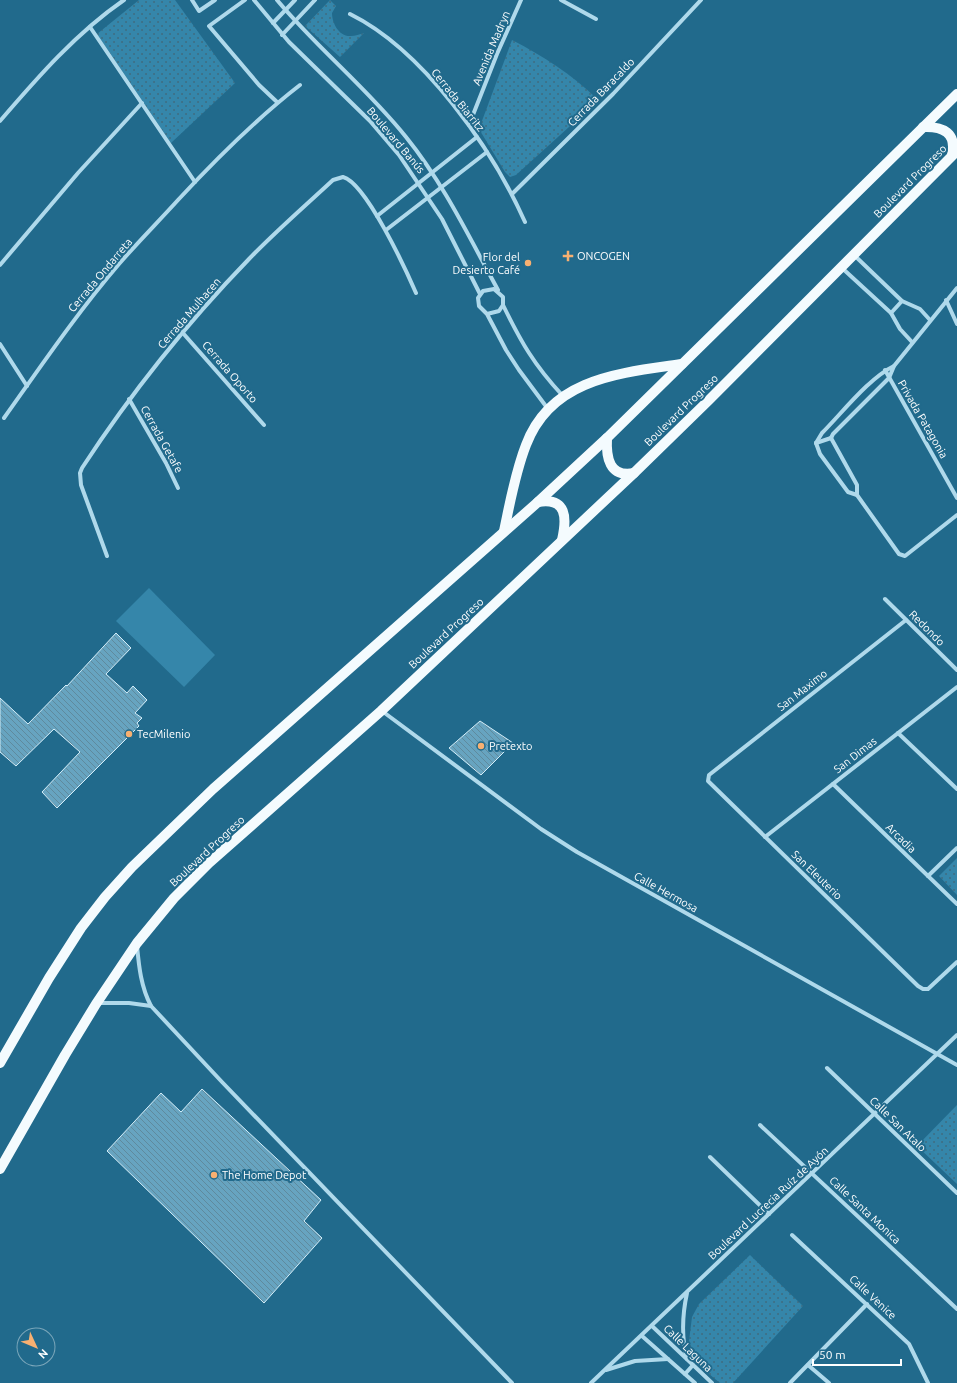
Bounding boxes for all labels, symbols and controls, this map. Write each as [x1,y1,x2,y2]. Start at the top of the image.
street label: Avenida Madryn [470,9,512,87]
street label: Cerrada Baracaldo [565,55,637,129]
street label: Cerrada Biarritz [429,66,487,134]
street label: Boulevard Banús [365,104,427,176]
street label: Boulevard Progreso [871,142,949,220]
street label: Cerrada Ondarreta [66,236,134,314]
marker: ONCOGEN [562,250,574,262]
place label: ONCOGEN [577,250,630,262]
place label: Flor del Desierto Café [453,251,520,276]
marker: Flor del Desierto Café [523,258,533,268]
street label: Cerrada Mulhacen [155,275,223,351]
street label: Cerrada Oporto [200,339,260,405]
street label: Boulevard Progreso [642,372,720,448]
street label: Privada Patagonia [896,378,950,460]
street label: Cerrada Getafe [139,403,185,475]
street label: Boulevard Progreso [406,595,486,671]
street label: Redondo [907,608,947,648]
street label: San Maximo [775,667,829,713]
place label: TecMilenio [137,728,190,740]
marker: TecMilenio [124,729,134,739]
street label: San Dimas [831,735,879,775]
place label: Pretexto [489,740,532,752]
marker: Pretexto [476,741,486,751]
street label: Boulevard Progreso [167,813,247,889]
street label: Arcadia [884,821,918,855]
street label: San Eleuterio [789,848,845,902]
street label: Calle Hermosa [632,870,700,914]
street label: Calle San Atalo [867,1094,929,1154]
street label: Boulevard Lucrecia Ruíz de Ayón [706,1144,830,1262]
place label: The Home Depot [222,1169,307,1181]
marker: The Home Depot [209,1170,219,1180]
street label: Calle Santa Monica [827,1174,903,1246]
street label: Calle Venice [847,1272,899,1322]
street label: Calle Laguna [661,1322,715,1374]
north arrow [16,1327,56,1367]
scale bar [813,1341,901,1367]
text: N [36,1347,50,1361]
text: 50 m [819,1348,846,1361]

